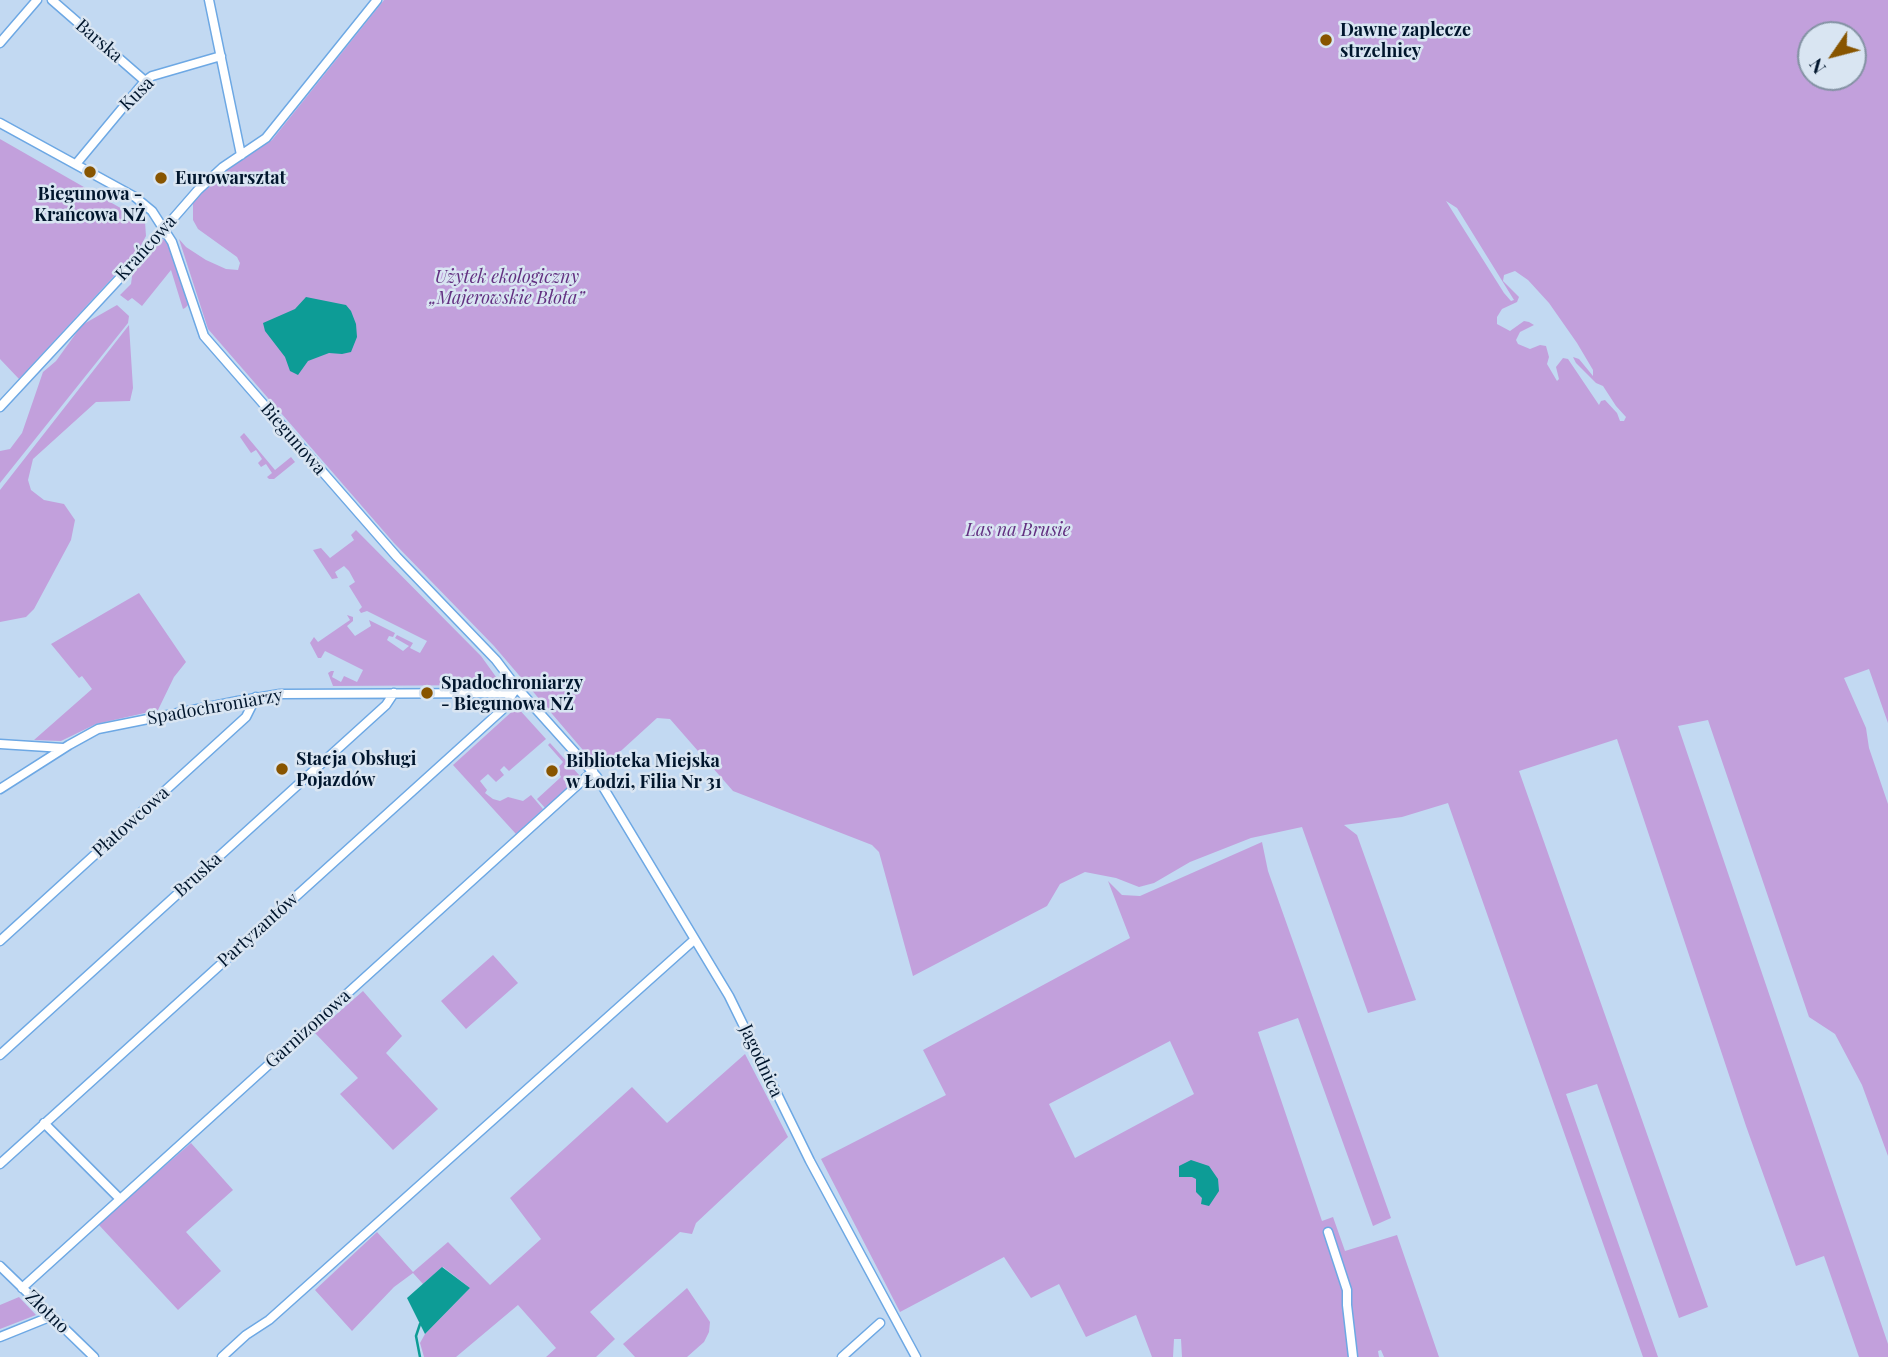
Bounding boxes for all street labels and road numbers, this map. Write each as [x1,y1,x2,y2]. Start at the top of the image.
street label: Barska [71,15,127,67]
street label: Kusa [115,72,159,116]
street label: Krańcowa [111,211,181,285]
street label: Biegunowa [256,398,330,480]
street label: Spadochroniarzy [146,684,284,730]
street label: Płatowcowa [88,782,174,862]
street label: Bruska [170,848,226,902]
street label: Partyzantów [213,888,303,972]
street label: Garnizonowa [261,985,355,1073]
street label: Jagodnica [735,1021,787,1101]
street label: Złotno [21,1286,73,1338]

